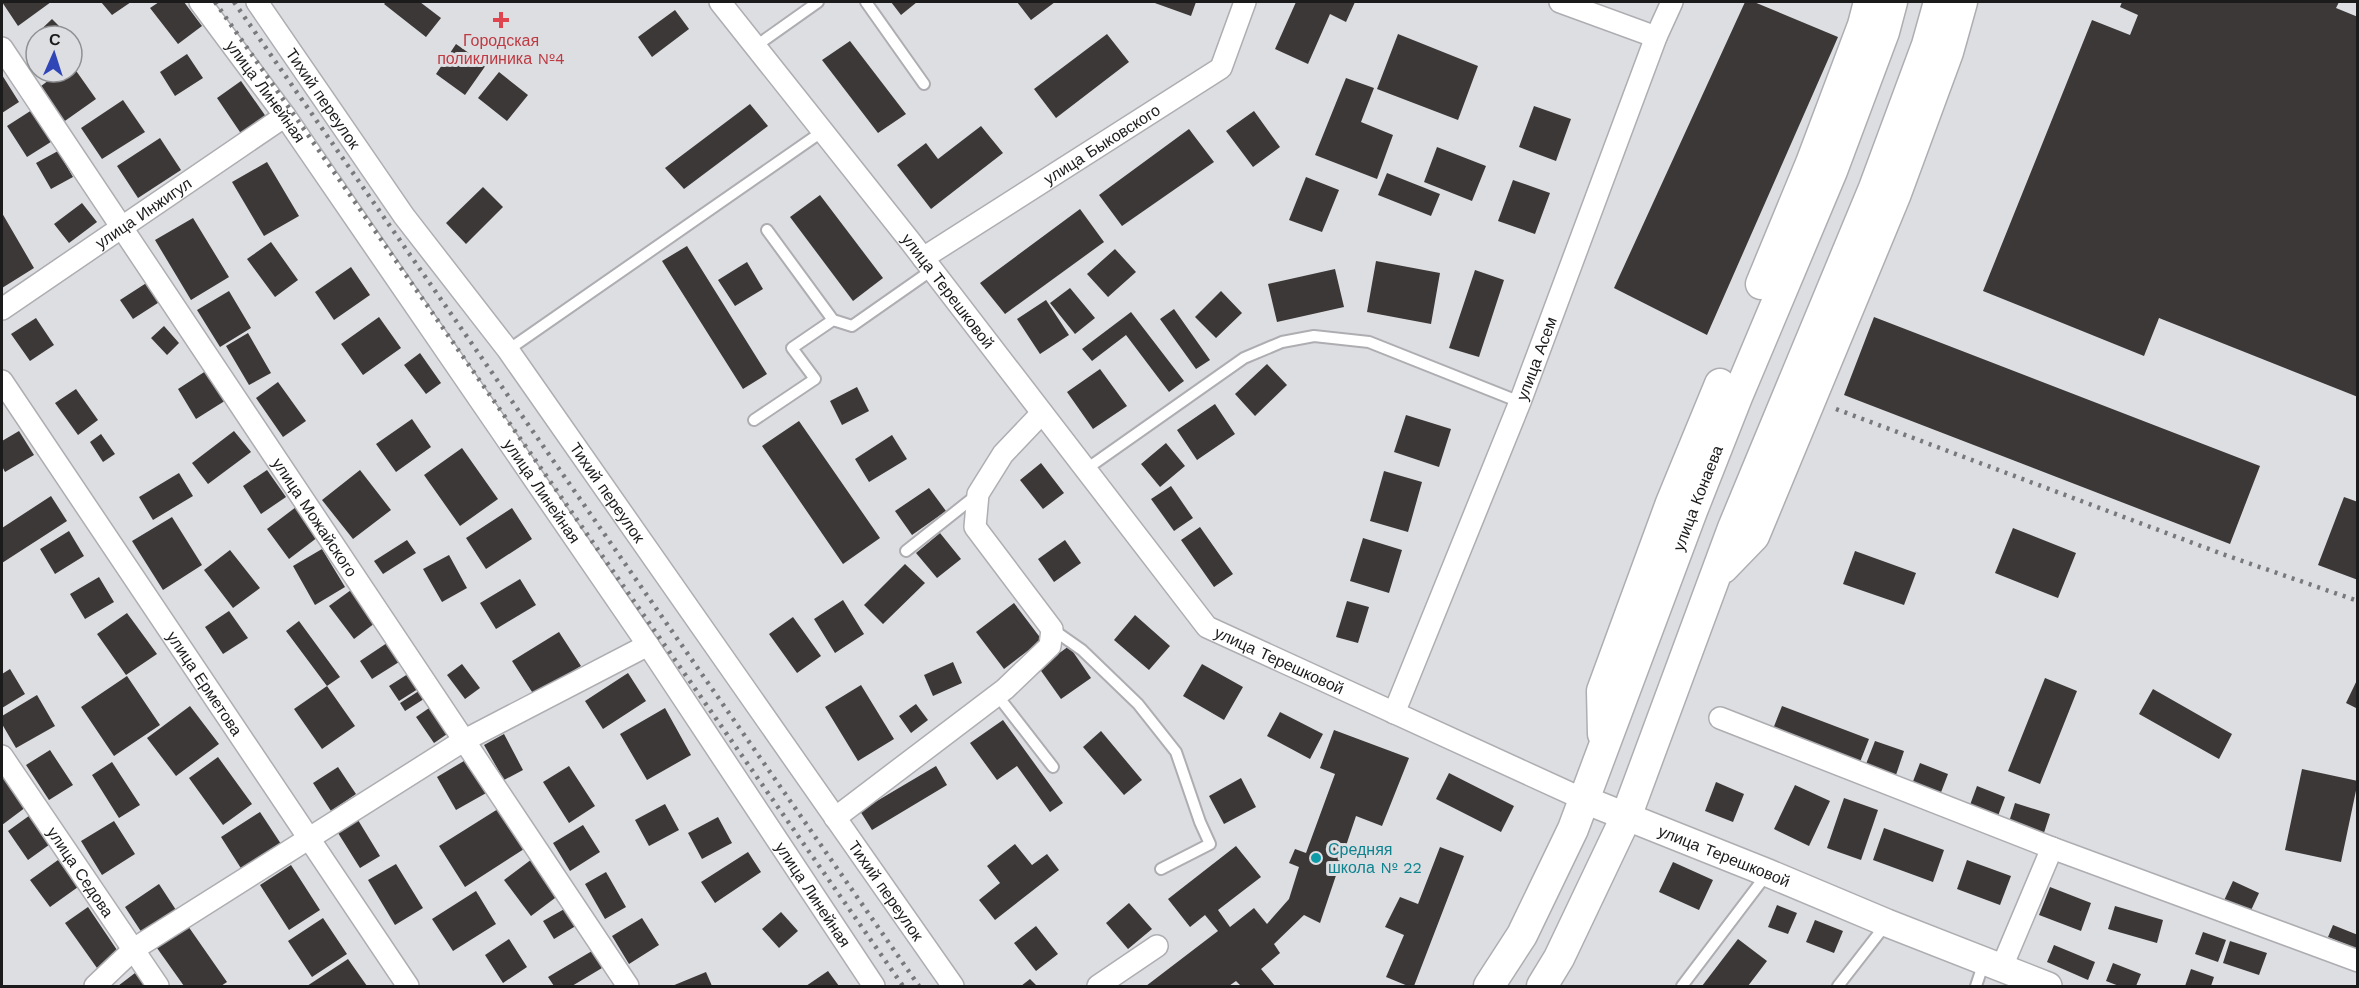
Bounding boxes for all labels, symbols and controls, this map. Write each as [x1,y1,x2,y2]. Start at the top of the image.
marker: Городская поликлиника №4 [492,11,510,29]
north arrow [24,24,84,84]
text: С [48,30,61,49]
place label: Городская поликлиника №4 [437,31,565,68]
street label: улица Линейная [222,36,310,146]
street label: Тихий переулок [282,45,365,153]
street label: улица Быковского [1040,100,1164,188]
street label: улица Инжигул [92,173,195,252]
street label: улица Терешковой [898,229,998,352]
street label: улица Асем [1512,314,1560,403]
street label: улица Линейная [500,435,585,547]
street label: Тихий переулок [566,439,650,547]
street label: улица Конаева [1668,442,1727,553]
street label: улица Можайского [269,454,362,580]
street label: улица Терешковой [1212,622,1347,698]
street label: улица Ерметова [163,627,247,739]
street label: улица Терешковой [1656,821,1793,891]
street label: улица Седова [43,823,118,921]
street label: Тихий переулок [845,837,928,945]
street label: улица Линейная [772,838,855,951]
place label: Средняя школа № 22 [1328,840,1422,877]
marker: Средняя школа № 22 [1309,851,1323,865]

